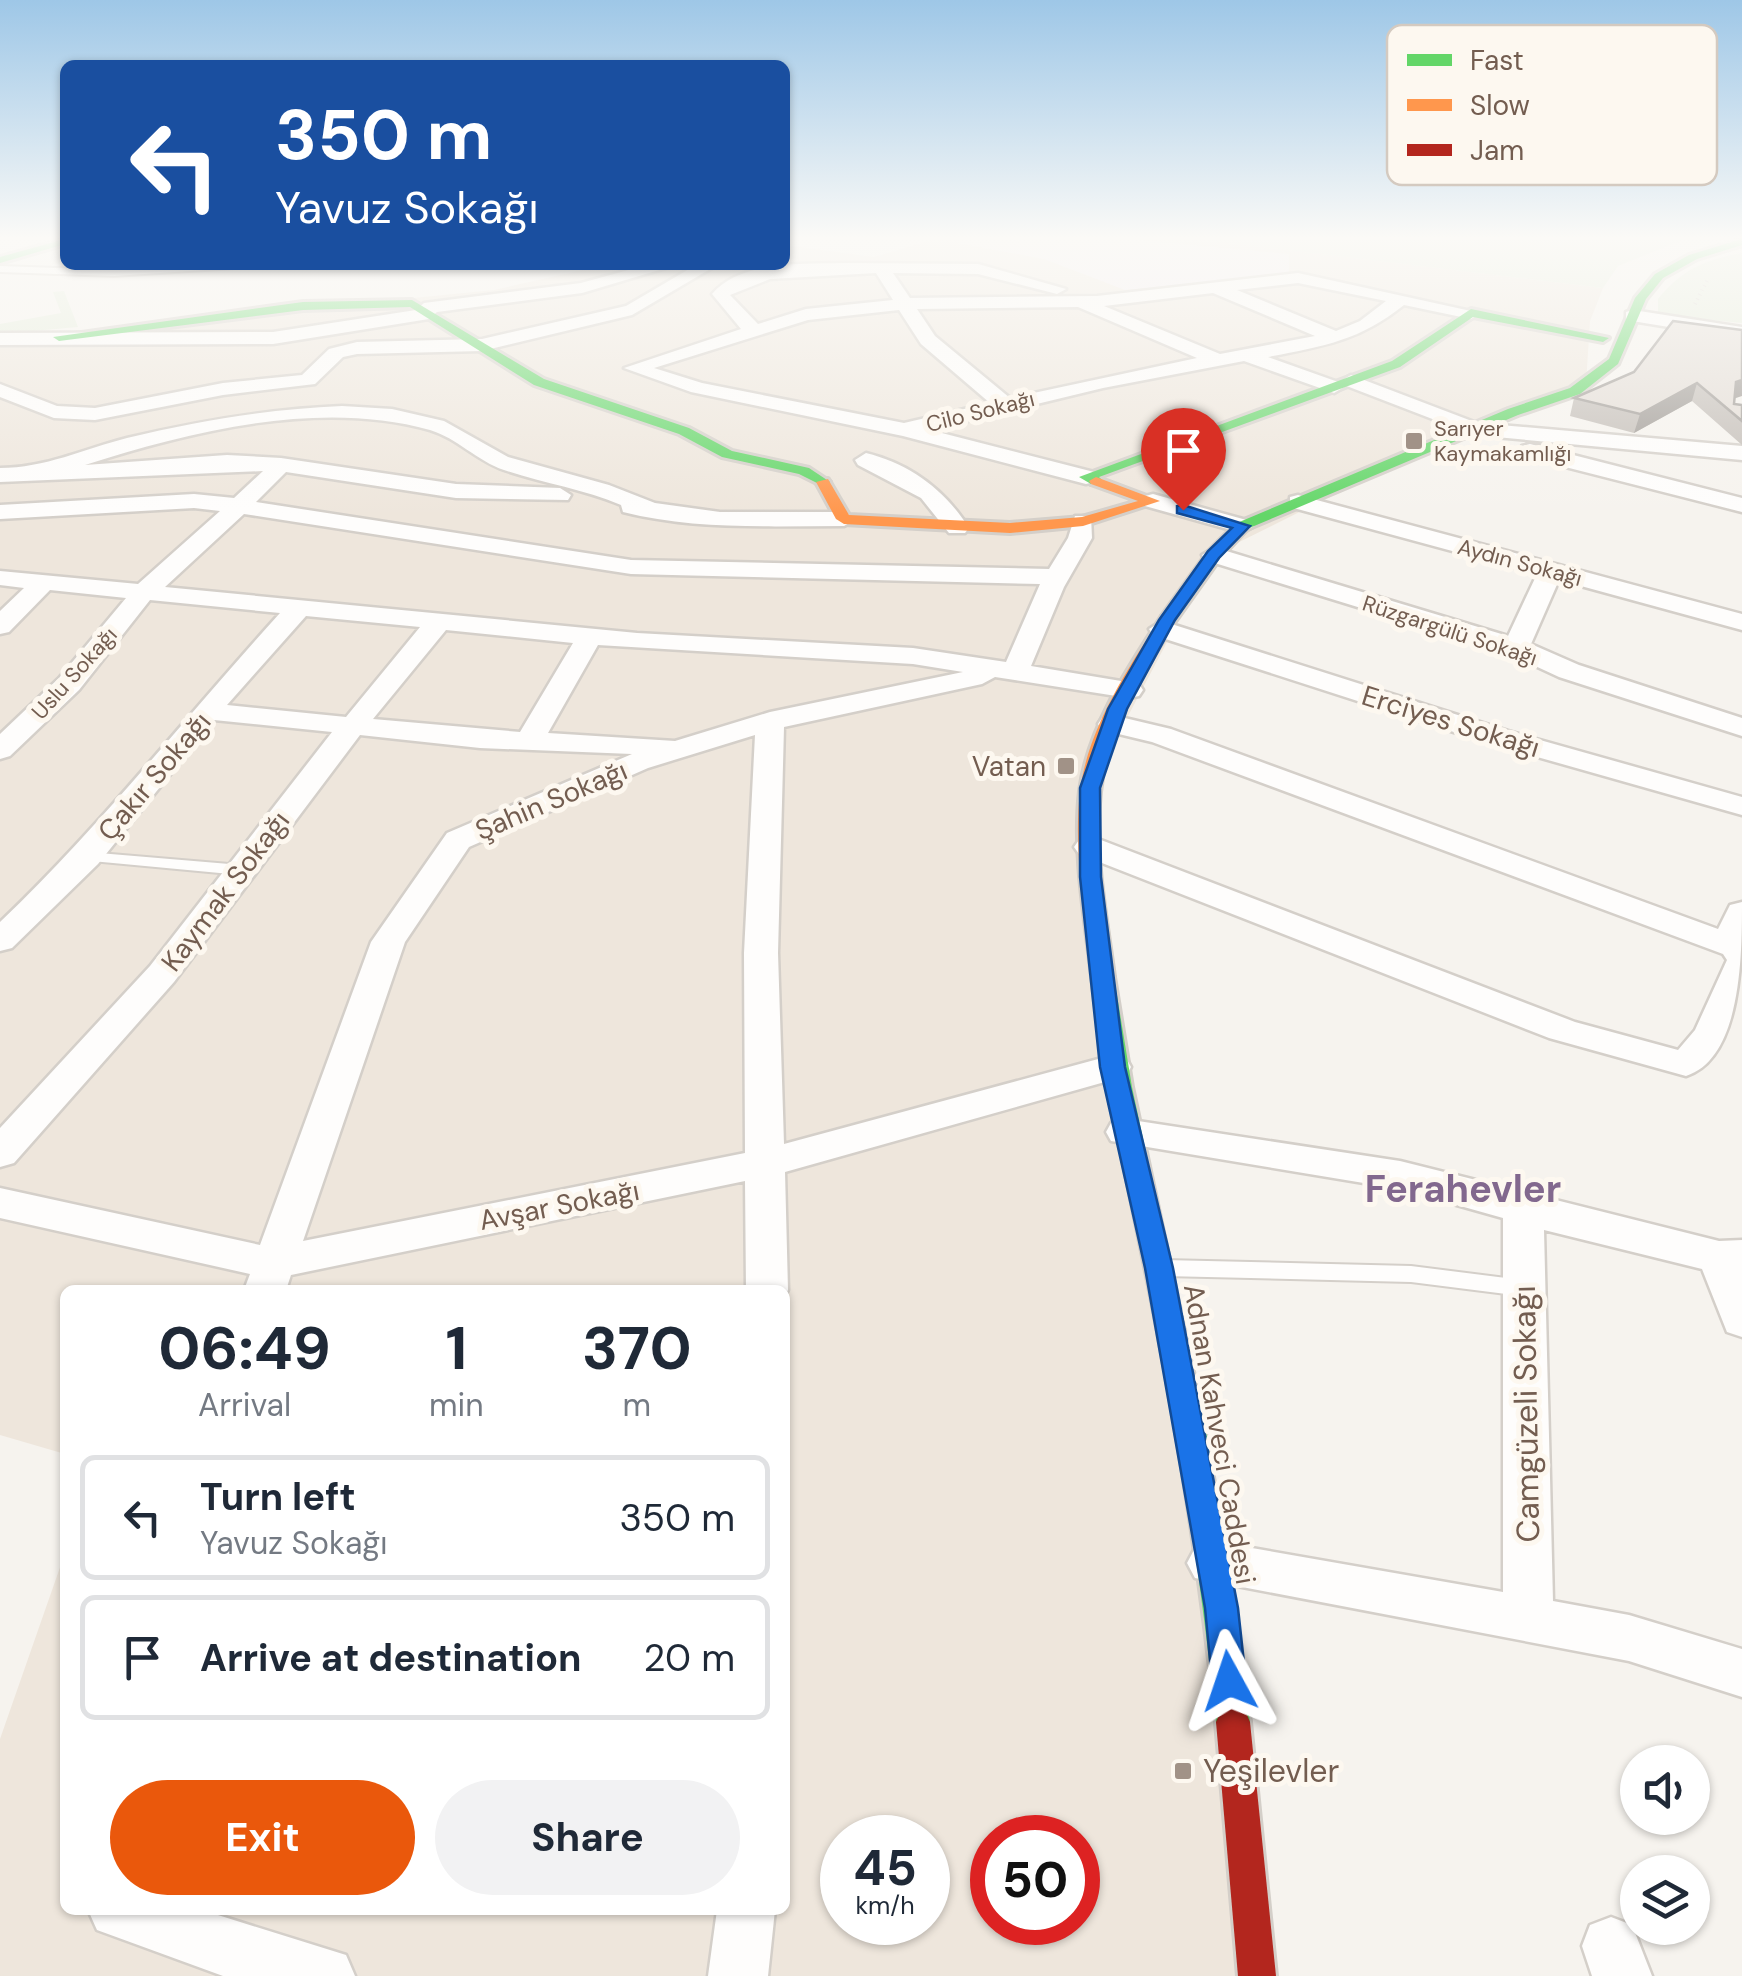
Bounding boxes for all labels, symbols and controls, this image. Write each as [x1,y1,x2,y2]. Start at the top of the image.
legend [1387,25,1717,185]
text: Fast [1470,42,1524,79]
text: Slow [1470,87,1530,124]
text: 350 m [275,90,492,181]
icon: left [110,100,240,230]
text: Jam [1470,132,1524,169]
text: Yavuz Sokağı [275,178,538,237]
street label: Cilo Sokağı [923,384,1037,439]
pin [1141,408,1226,511]
place label: Sarıyer Kaymakamlığı [1434,414,1571,468]
icon: arrive [1156,423,1211,478]
marker: Sarıyer Kaymakamlığı [1403,430,1425,452]
street label: Aydın Sokağı [1454,532,1585,593]
street label: Rüzgargülü Sokağı [1359,589,1541,672]
street label: Uslu Sokağı [25,621,124,726]
street label: Erciyes Sokağı [1357,677,1544,766]
street label: Çakır Sokağı [90,704,219,849]
place label: Vatan [972,748,1046,785]
street label: Şahin Sokağı [470,752,633,849]
marker: Vatan [1055,755,1077,777]
street label: Kaymak Sokağı [153,804,298,979]
district label: Ferahevler [1365,1164,1561,1214]
street label: Avşar Sokağı [476,1172,642,1239]
street label: Adnan Kahveci Caddesi [1175,1281,1264,1587]
street label: Camgüzeli Sokağı [1503,1285,1549,1543]
text: 06:49 [158,1309,331,1388]
text: 1 [445,1309,467,1388]
text: 370 [582,1309,692,1388]
text: Arrival [198,1384,291,1426]
text: min [429,1384,484,1426]
text: m [623,1384,651,1426]
text: Turn left [200,1472,356,1522]
icon: left [115,1490,170,1545]
text: 350 m [619,1493,735,1543]
text: Yavuz Sokağı [200,1522,387,1564]
position arrow [1177,1629,1281,1733]
icon: arrive [115,1630,170,1685]
text: Arrive at destination [200,1633,582,1683]
text: 20 m [644,1633,735,1683]
map controls [1620,1745,1710,1945]
button: sound [1620,1745,1710,1835]
place label: Yeşilevler [1203,1750,1340,1792]
marker: Yeşilevler [1172,1760,1194,1782]
button: Exit [110,1780,415,1895]
button: Share [435,1780,740,1895]
speed limit sign: 50 [970,1815,1100,1945]
text: 45 [853,1835,917,1901]
button: layers [1620,1855,1710,1945]
text: km/h [855,1889,915,1922]

